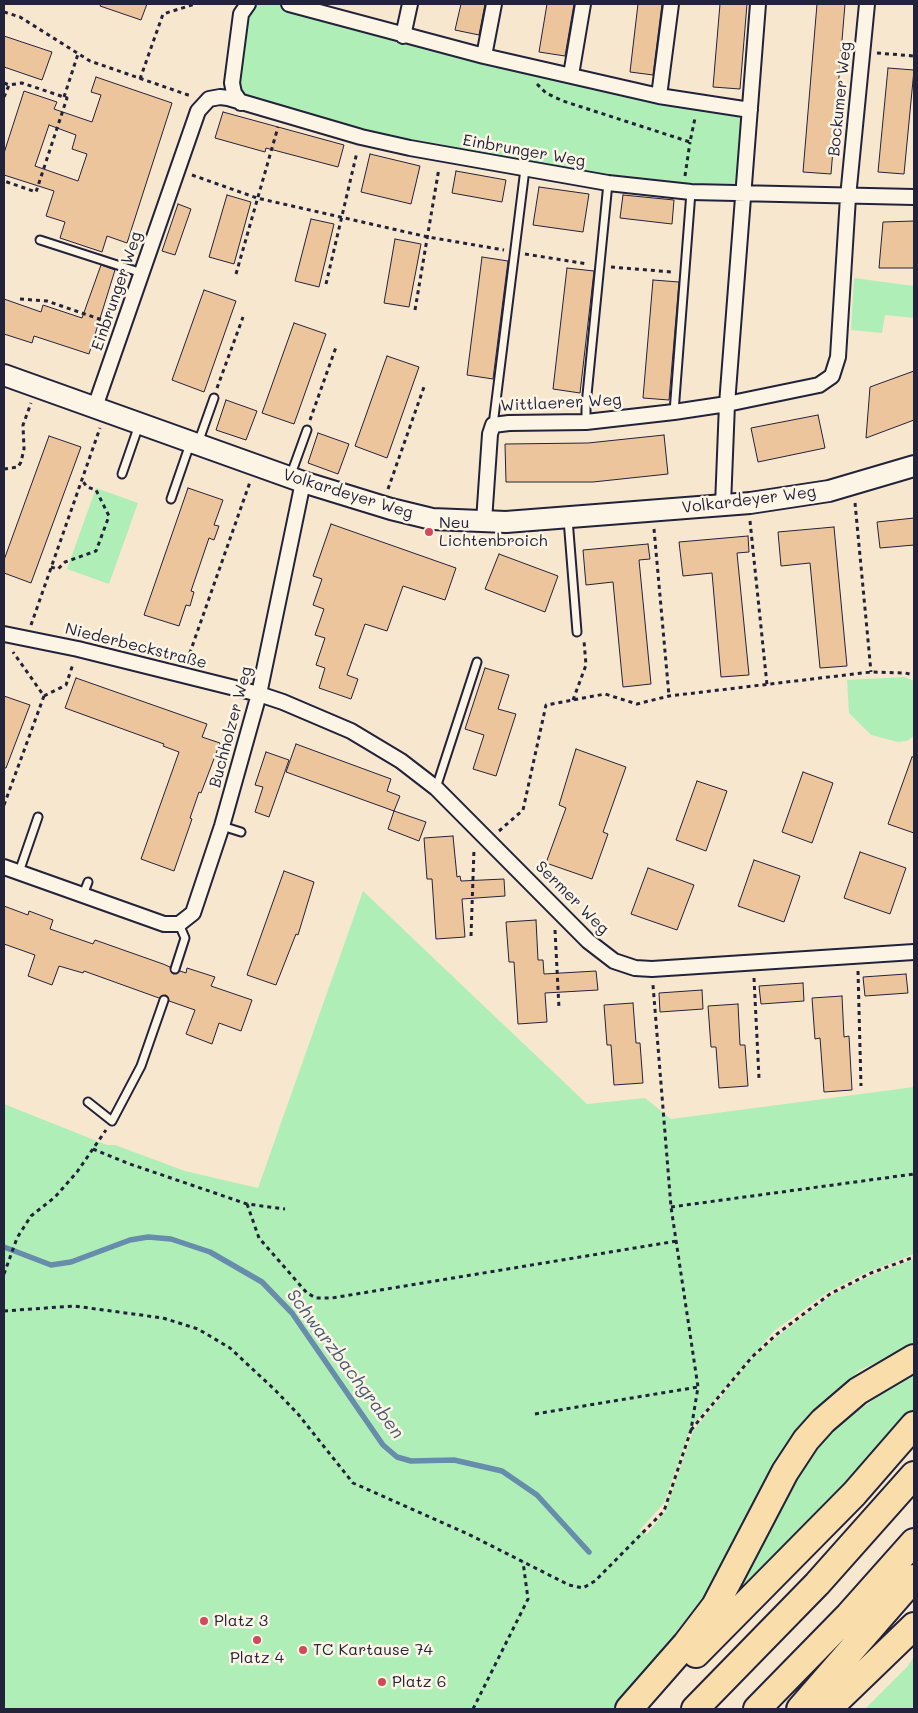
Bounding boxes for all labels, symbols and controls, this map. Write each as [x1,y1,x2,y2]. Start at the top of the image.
street label: Bockumer Weg [824,41,856,157]
street label: Einbrunger Weg [461,131,587,171]
street label: Einbrunger Weg [88,229,146,353]
street label: Wittlaerer Weg [500,390,622,416]
street label: Volkardeyer Weg [281,465,415,523]
street label: Volkardeyer Weg [681,482,817,518]
place label: Neu Lichtenbroich [439,513,548,551]
marker: Neu Lichtenbroich [423,526,435,538]
street label: Niederbeckstraße [63,619,209,673]
street label: Buchholzer Weg [206,664,256,790]
street label: Sermer Weg [531,857,613,939]
water label: Schwarzbachgraben [282,1285,408,1443]
place label: Platz 3 [214,1611,268,1631]
marker: Platz 3 [198,1615,210,1627]
marker: Platz 4 [251,1634,263,1646]
place label: TC Kartause 74 [313,1640,433,1660]
marker: TC Kartause 74 [297,1644,309,1656]
place label: Platz 4 [230,1648,284,1668]
place label: Platz 6 [392,1672,446,1692]
marker: Platz 6 [376,1676,388,1688]

